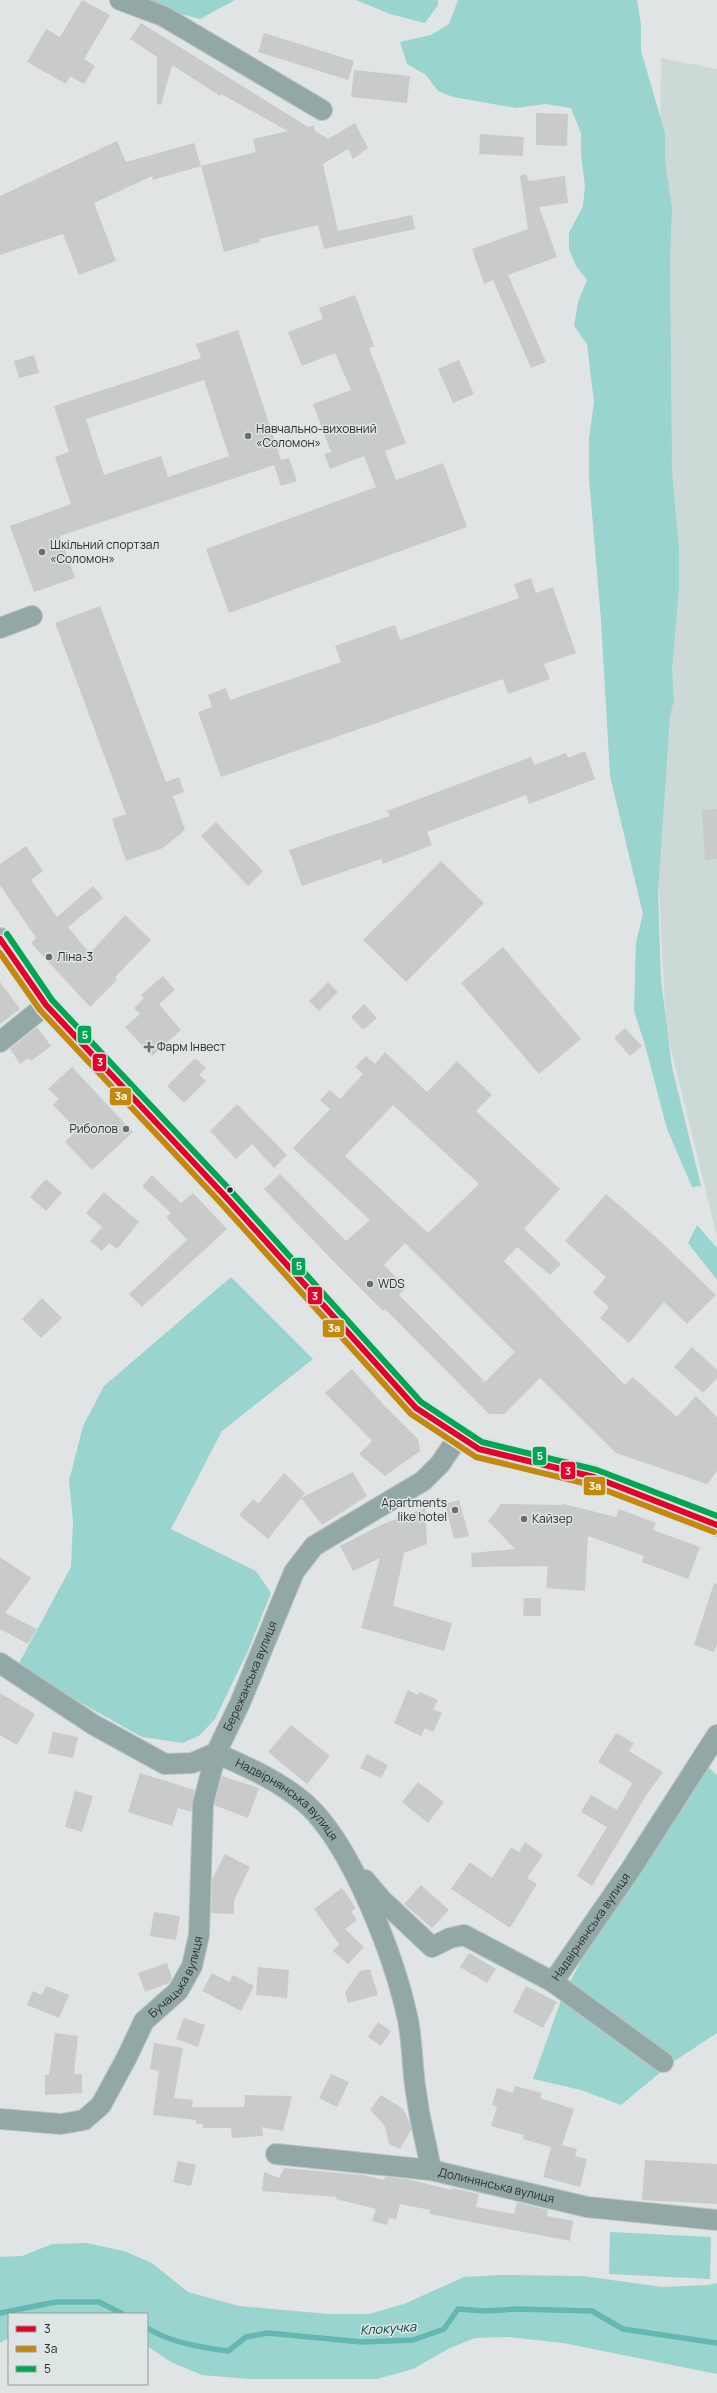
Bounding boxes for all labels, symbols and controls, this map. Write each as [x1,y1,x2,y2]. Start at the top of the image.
place label: Навчально-виховний «Соломон» [256,420,376,451]
marker: Навчально-виховний «Соломон» [243,431,253,441]
place label: Шкільний спортзал «Соломон» [50,536,159,567]
marker: Шкільний спортзал «Соломон» [37,547,47,557]
place label: Ліна-3 [57,948,93,965]
marker: Ліна-3 [44,952,54,962]
line badge: 5 [77,1025,92,1044]
text: 5 [82,1027,88,1042]
place label: Фарм Інвест [157,1038,226,1055]
marker: Фарм Інвест [144,1042,154,1052]
line badge: 3 [92,1053,107,1072]
text: 3 [97,1054,103,1069]
line badge: 3а [109,1087,132,1106]
text: 3а [115,1088,127,1103]
place label: Риболов [69,1120,119,1137]
marker: Риболов [121,1124,131,1134]
unlabelled marker [225,1185,235,1195]
line badge: 5 [291,1257,306,1276]
text: 5 [296,1258,302,1273]
place label: WDS [378,1275,405,1292]
marker: WDS [365,1279,375,1289]
line badge: 3 [307,1286,323,1305]
text: 3 [312,1288,318,1303]
line badge: 3а [322,1319,345,1338]
text: 3а [328,1320,340,1335]
line badge: 5 [532,1446,547,1466]
text: 5 [537,1448,543,1463]
line badge: 3 [560,1461,576,1480]
text: 3 [565,1463,571,1478]
line badge: 3а [583,1476,606,1496]
text: 3а [589,1478,601,1493]
place label: Apartments like hotel [381,1494,447,1525]
marker: Apartments like hotel [450,1505,460,1515]
place label: Кайзер [532,1510,573,1527]
marker: Кайзер [519,1514,529,1524]
street label: Бережанська вулиця [219,1618,281,1734]
street label: Надвірнянська вулиця [233,1754,343,1844]
street label: Надвірнянська вулиця [547,1869,634,1984]
street label: Бучацька вулиця [144,1934,206,2021]
street label: Долинянська вулиця [437,2163,556,2207]
legend [8,2313,148,2385]
water label: Клокучка [359,2317,418,2339]
text: 3 [44,2320,51,2337]
text: 3а [44,2340,57,2357]
text: 5 [44,2360,51,2377]

